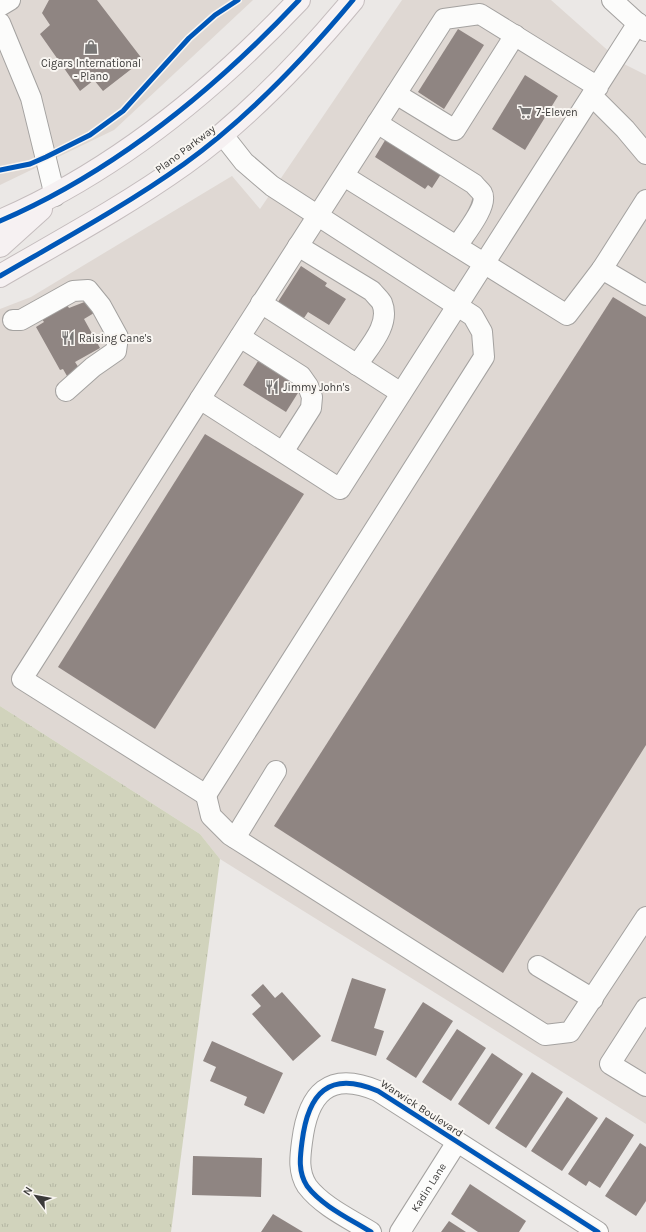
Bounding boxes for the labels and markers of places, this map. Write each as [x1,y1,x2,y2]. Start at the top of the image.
shop icon: Cigars International - Plano [83,39,99,55]
place label: Cigars International - Plano [41,57,141,83]
supermarket icon: 7-Eleven [517,104,533,120]
place label: 7-Eleven [536,106,578,119]
restaurant icon: Raising Cane's [60,330,76,346]
place label: Raising Cane's [79,332,152,345]
restaurant icon: Jimmy John's [264,379,280,395]
place label: Jimmy John's [283,381,350,394]

